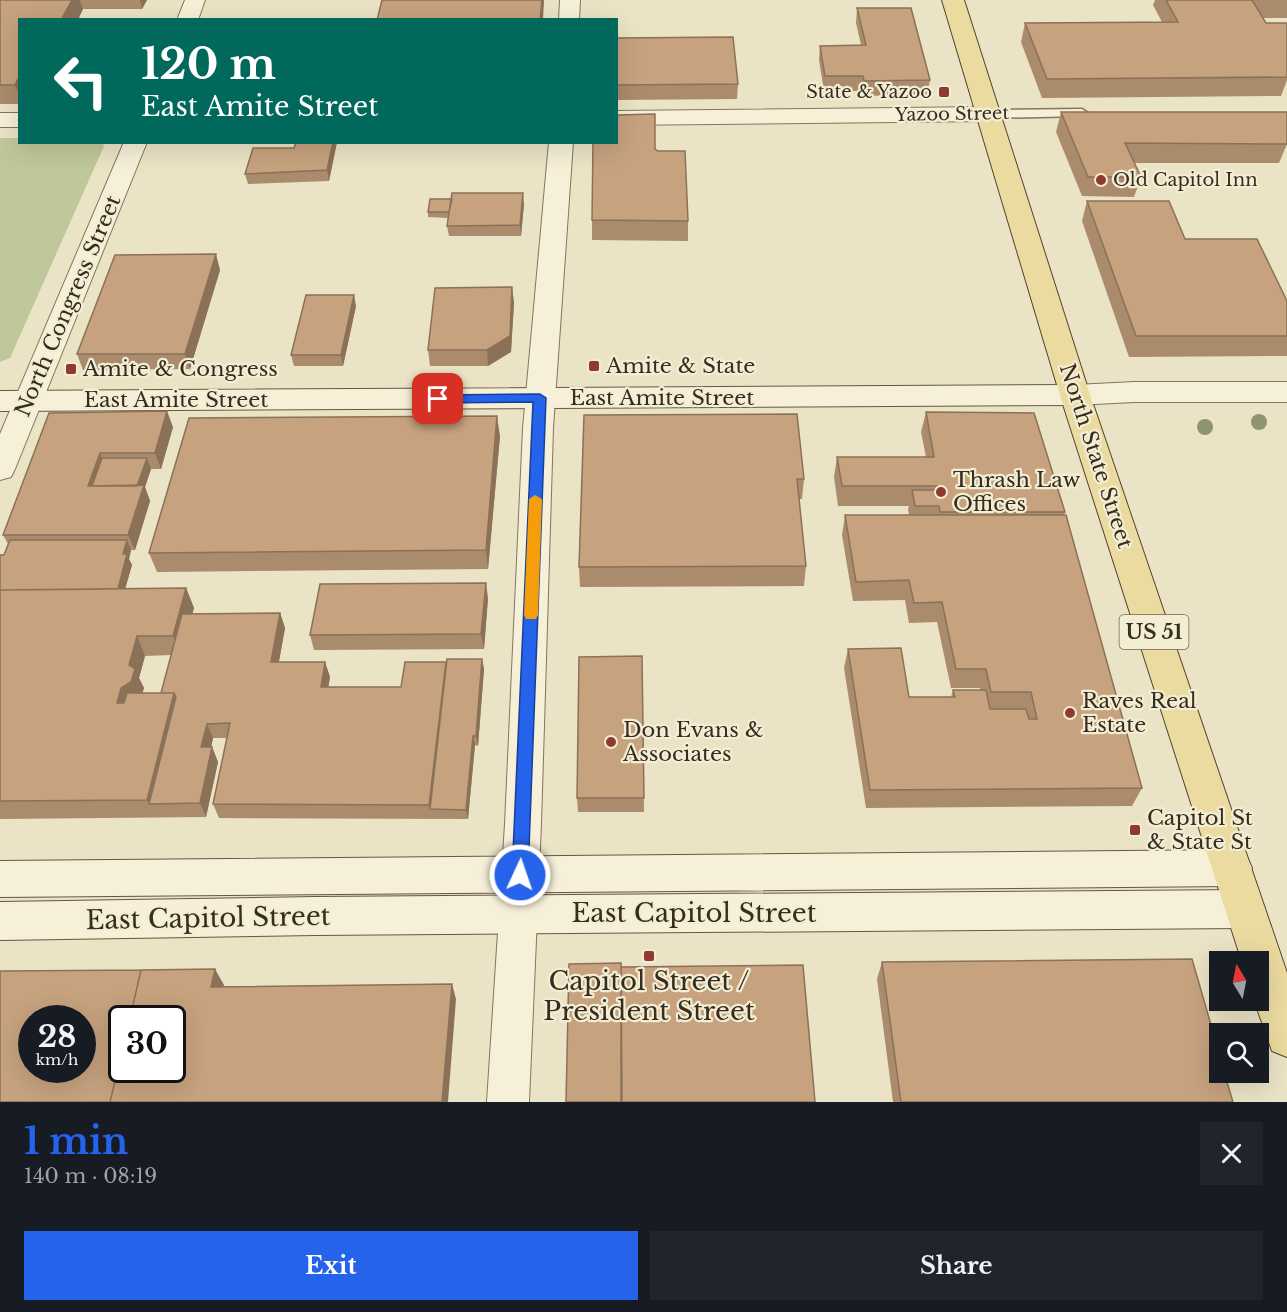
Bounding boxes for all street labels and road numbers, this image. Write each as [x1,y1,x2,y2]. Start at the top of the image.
street label: Yazoo Street [894,102,1010,126]
street label: North Congress Street [10,191,127,421]
street label: North State Street [1054,360,1138,552]
street label: East Amite Street [570,385,754,411]
street label: East Amite Street [84,387,268,413]
road number: US 51 [1120,615,1188,649]
street label: East Capitol Street [571,897,817,929]
street label: East Capitol Street [85,900,331,936]

